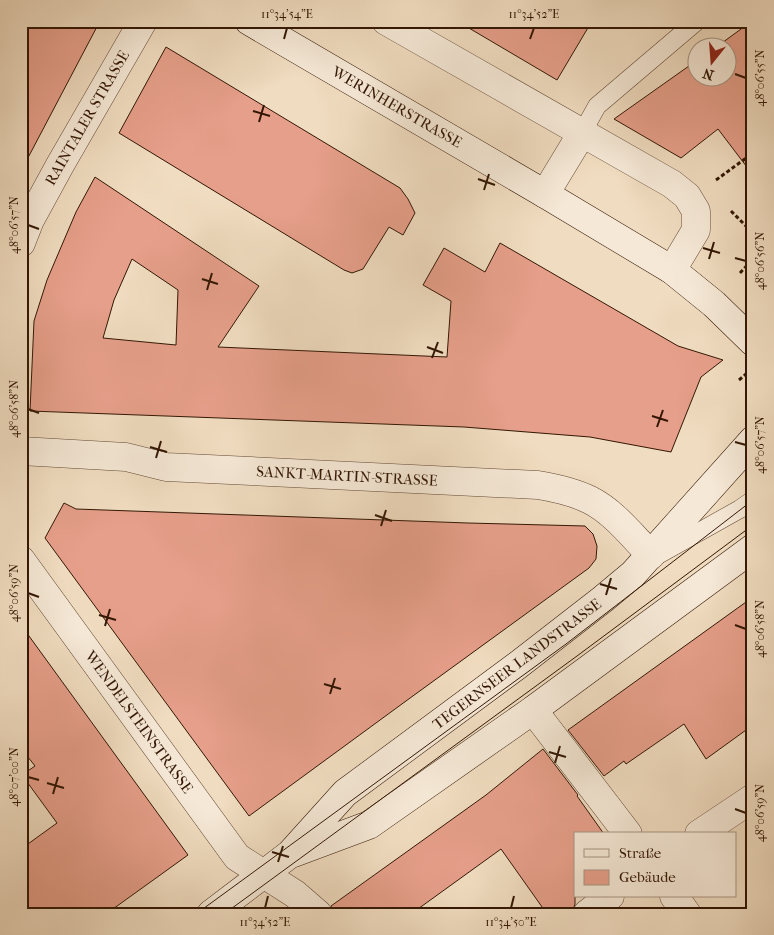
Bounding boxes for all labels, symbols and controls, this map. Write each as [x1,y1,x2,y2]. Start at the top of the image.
text: 11°34'54"E [261,7,313,21]
text: 11°34'52"E [509,7,559,21]
north arrow [686,38,736,88]
street label: RAINTALER STRASSE [41,47,133,189]
text: 48°06'55"N [753,49,767,107]
street label: WERINHERSTRASSE [328,62,465,152]
text: N [700,64,716,84]
text: 48°06'57"N [7,196,21,254]
text: 48°06'56"N [753,232,767,290]
text: 48°06'58"N [7,380,21,438]
text: 48°06'57"N [753,416,767,474]
street label: SANKT-MARTIN-STRASSE [256,462,438,490]
text: 48°06'59"N [7,564,21,622]
street label: TEGERNSEER LANDSTRASSE [429,595,605,733]
text: 48°06'58"N [753,600,767,658]
street label: WENDELSTEINSTRASSE [81,646,197,797]
text: 48°07'00"N [7,747,21,807]
text: 48°06'59"N [753,784,767,842]
legend [574,832,736,898]
text: Straße [619,844,662,862]
text: Gebäude [619,868,676,886]
text: 11°34'52"E [240,915,290,929]
text: 11°34'50"E [485,915,537,929]

